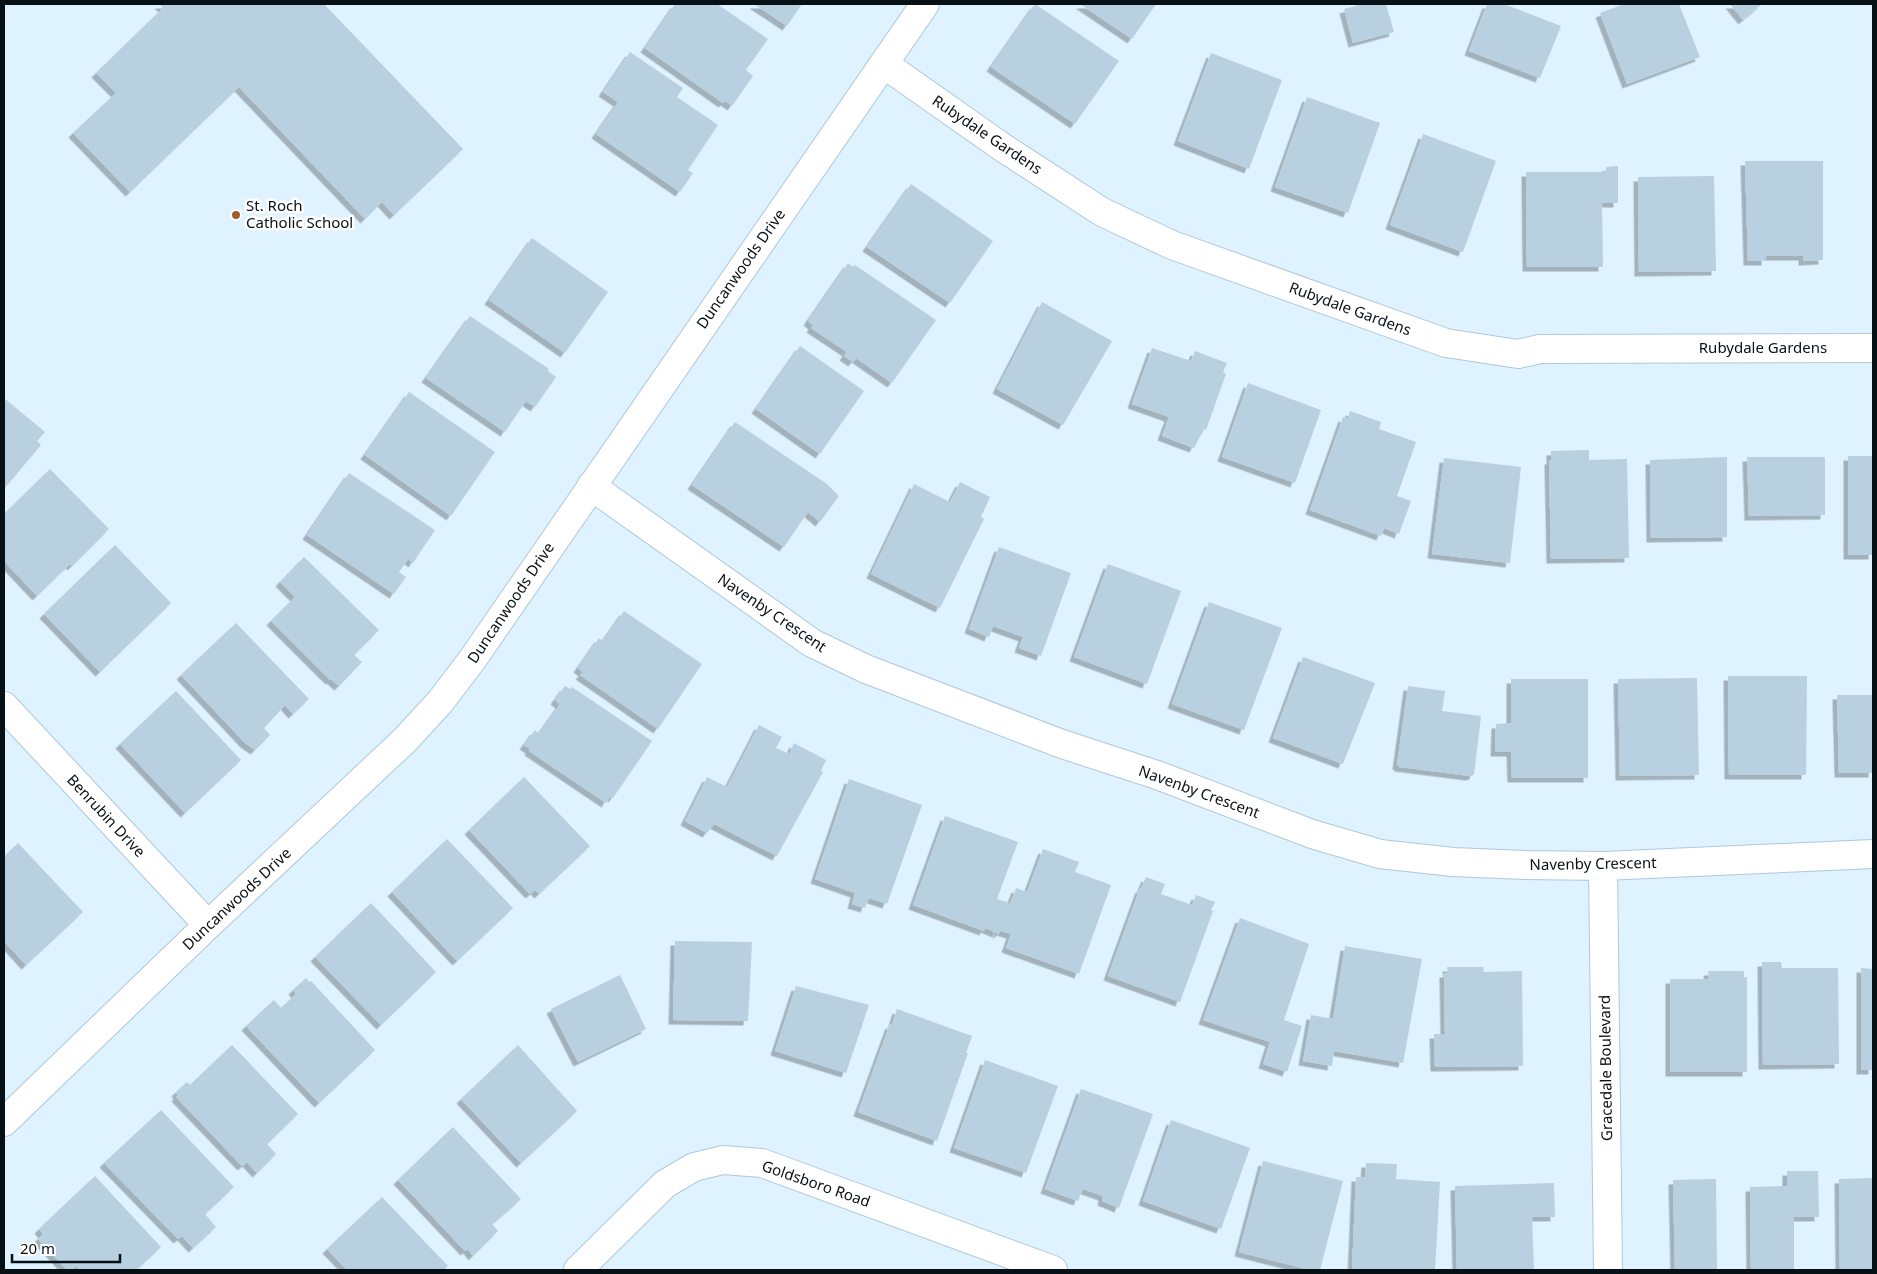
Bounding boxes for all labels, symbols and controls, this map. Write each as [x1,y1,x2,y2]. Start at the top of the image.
street label: Rubydale Gardens [929,90,1046,178]
place label: St. Roch Catholic School [246,195,353,232]
street label: Duncanwoods Drive [691,205,789,332]
marker: St. Roch Catholic School [230,209,242,221]
street label: Rubydale Gardens [1287,277,1414,339]
street label: Rubydale Gardens [1699,337,1827,357]
street label: Duncanwoods Drive [462,538,558,667]
street label: Navenby Crescent [714,568,831,656]
street label: Navenby Crescent [1136,760,1263,822]
street label: Benrubin Drive [63,770,150,861]
street label: Duncanwoods Drive [178,843,295,954]
street label: Navenby Crescent [1529,852,1657,874]
street label: Gracedale Boulevard [1594,995,1616,1141]
street label: Goldsboro Road [759,1155,873,1211]
scale bar [12,1232,120,1264]
text: 20 m [20,1238,55,1258]

